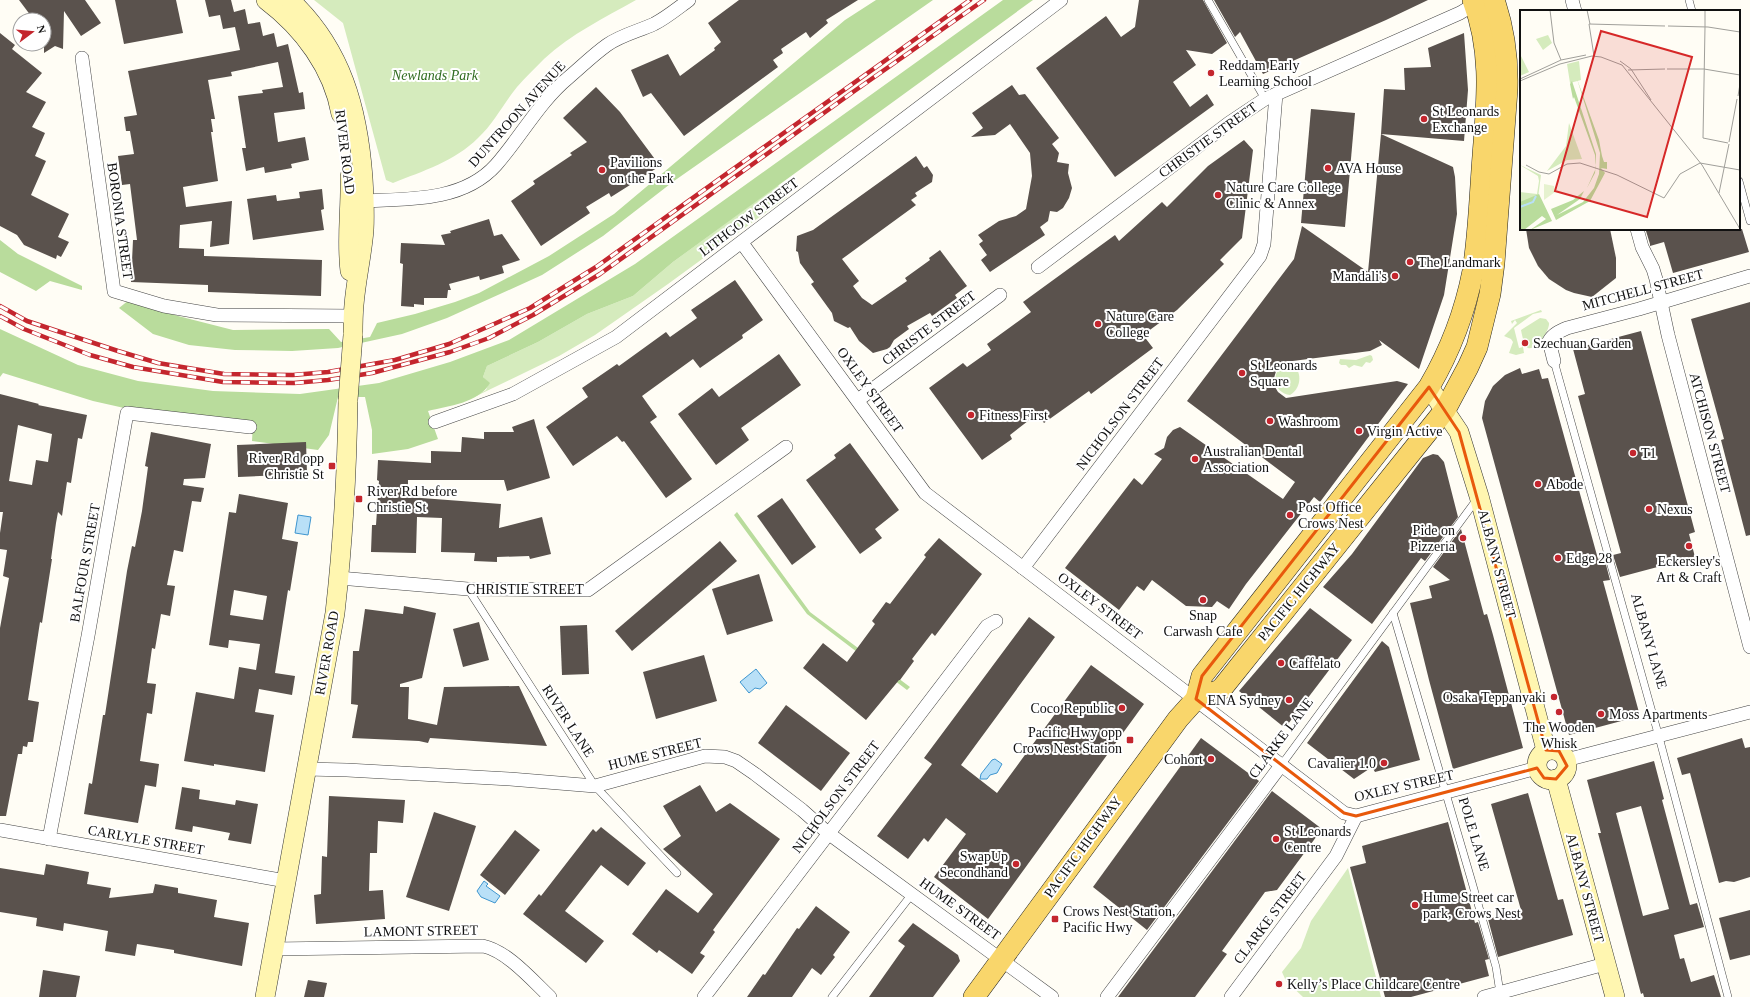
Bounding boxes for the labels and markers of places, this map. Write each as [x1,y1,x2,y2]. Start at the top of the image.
place label: Reddam Early Learning School [1219,58,1312,89]
marker: Reddam Early Learning School [1206,68,1216,78]
place label: St Leonards Exchange [1432,104,1499,135]
marker: St Leonards Exchange [1419,114,1429,124]
place label: Pavilions on the Park [610,155,674,186]
place label: AVA House [1336,161,1401,176]
marker: AVA House [1323,163,1333,173]
marker: Pavilions on the Park [597,165,607,175]
place label: Nature Care College Clinic & Annex [1226,180,1341,211]
marker: Nature Care College Clinic & Annex [1213,190,1223,200]
place label: The Landmark [1418,255,1501,270]
marker: The Landmark [1405,257,1415,267]
place label: Mandali's [1332,269,1387,284]
marker: Mandali's [1390,271,1400,281]
place label: Nature Care College [1106,309,1174,340]
marker: Nature Care College [1093,319,1103,329]
place label: Szechuan Garden [1533,336,1631,351]
marker: Szechuan Garden [1520,338,1530,348]
place label: St Leonards Square [1250,358,1317,389]
marker: St Leonards Square [1237,368,1247,378]
place label: Fitness First [979,408,1048,423]
marker: Fitness First [966,410,976,420]
place label: Washroom [1278,414,1338,429]
marker: Washroom [1265,416,1275,426]
place label: Virgin Active [1367,424,1443,439]
marker: Virgin Active [1354,426,1364,436]
place label: Australian Dental Association [1203,444,1302,475]
place label: T1 [1641,446,1657,461]
marker: T1 [1628,448,1638,458]
place label: River Rd opp Christie St [249,451,324,482]
marker: Australian Dental Association [1190,454,1200,464]
marker: River Rd opp Christie St [327,461,337,471]
place label: Abode [1546,477,1583,492]
marker: Abode [1533,479,1543,489]
place label: River Rd before Christie St [367,484,457,515]
marker: River Rd before Christie St [354,494,364,504]
place label: Post Office Crows Nest [1298,500,1364,531]
place label: Nexus [1657,502,1693,517]
marker: Nexus [1644,504,1654,514]
marker: Post Office Crows Nest [1285,510,1295,520]
place label: Pide on Pizzeria [1410,523,1456,554]
marker: Pide on Pizzeria [1458,533,1468,543]
marker: Eckersley's Art & Craft [1684,541,1694,551]
place label: Edge 28 [1566,551,1612,566]
marker: Edge 28 [1553,553,1563,563]
place label: Eckersley's Art & Craft [1656,554,1722,585]
marker: Snap Carwash Cafe [1198,595,1208,605]
place label: Snap Carwash Cafe [1164,608,1242,639]
place label: Caffelato [1289,656,1341,671]
marker: Caffelato [1276,658,1286,668]
place label: Osaka Teppanyaki [1443,690,1546,705]
marker: Osaka Teppanyaki [1549,692,1559,702]
place label: ENA Sydney [1208,693,1281,708]
marker: ENA Sydney [1284,695,1294,705]
place label: Coco Republic [1030,701,1114,716]
marker: Coco Republic [1117,703,1127,713]
marker: The Wooden Whisk [1554,707,1564,717]
place label: Moss Apartments [1609,707,1707,722]
marker: Moss Apartments [1596,709,1606,719]
place label: The Wooden Whisk [1523,720,1595,751]
place label: Pacific Hwy opp Crows Nest Station [1013,725,1122,756]
marker: Pacific Hwy opp Crows Nest Station [1125,735,1135,745]
place label: Cohort [1164,752,1203,767]
marker: Cohort [1206,754,1216,764]
place label: Cavalier 1.0 [1308,756,1376,771]
marker: Cavalier 1.0 [1379,758,1389,768]
place label: St Leonards Centre [1284,824,1351,855]
marker: St Leonards Centre [1271,834,1281,844]
place label: SwapUp Secondhand [940,849,1008,880]
marker: SwapUp Secondhand [1011,859,1021,869]
place label: Hume Street car park, Crows Nest [1423,890,1521,921]
marker: Hume Street car park, Crows Nest [1410,900,1420,910]
place label: Crows Nest Station, Pacific Hwy [1063,904,1175,935]
marker: Crows Nest Station, Pacific Hwy [1050,914,1060,924]
place label: Kelly’s Place Childcare Centre [1287,977,1460,992]
marker: Kelly’s Place Childcare Centre [1274,979,1284,989]

